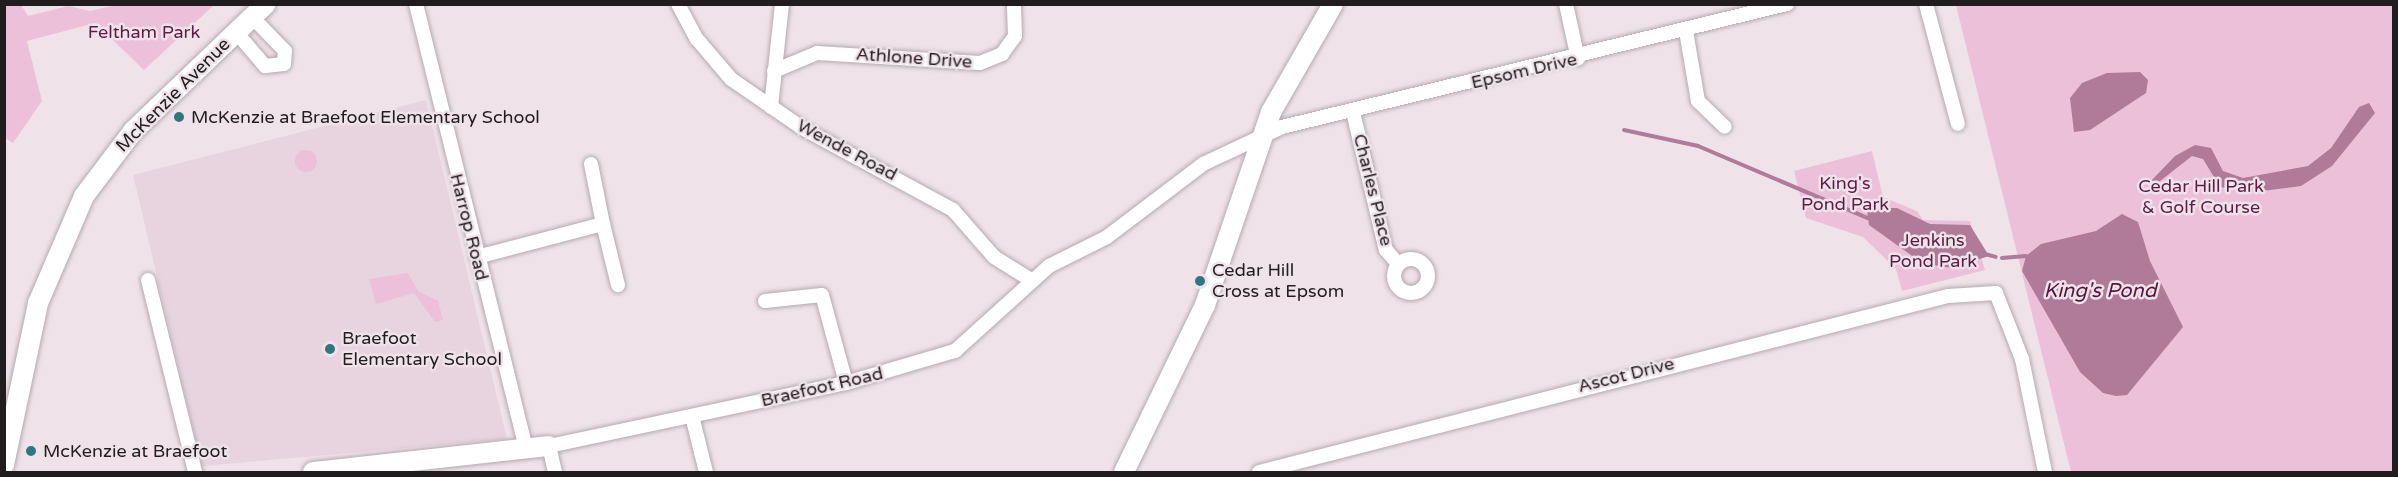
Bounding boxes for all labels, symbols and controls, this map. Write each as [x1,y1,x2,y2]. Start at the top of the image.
park label: Feltham Park [88,21,200,43]
street label: McKenzie Avenue [111,33,235,157]
street label: Athlone Drive [855,43,973,73]
street label: Epsom Drive [1469,48,1579,94]
place label: McKenzie at Braefoot Elementary School [191,106,540,128]
marker: McKenzie at Braefoot Elementary School [172,110,186,124]
street label: Wende Road [793,115,901,185]
street label: Charles Place [1349,132,1397,248]
street label: Harrop Road [445,171,493,283]
park label: King's Pond Park [1801,173,1889,216]
park label: Cedar Hill Park & Golf Course [2138,176,2264,219]
park label: Jenkins Pond Park [1889,230,1977,272]
place label: Cedar Hill Cross at Epsom [1212,260,1344,302]
marker: Cedar Hill Cross at Epsom [1193,274,1207,288]
water label: King's Pond [2044,279,2156,303]
place label: Braefoot Elementary School [342,328,502,370]
marker: Braefoot Elementary School [323,342,337,356]
street label: Ascot Drive [1576,353,1676,397]
street label: Braefoot Road [759,362,885,412]
place label: McKenzie at Braefoot [43,440,227,462]
marker: McKenzie at Braefoot [24,444,38,458]

